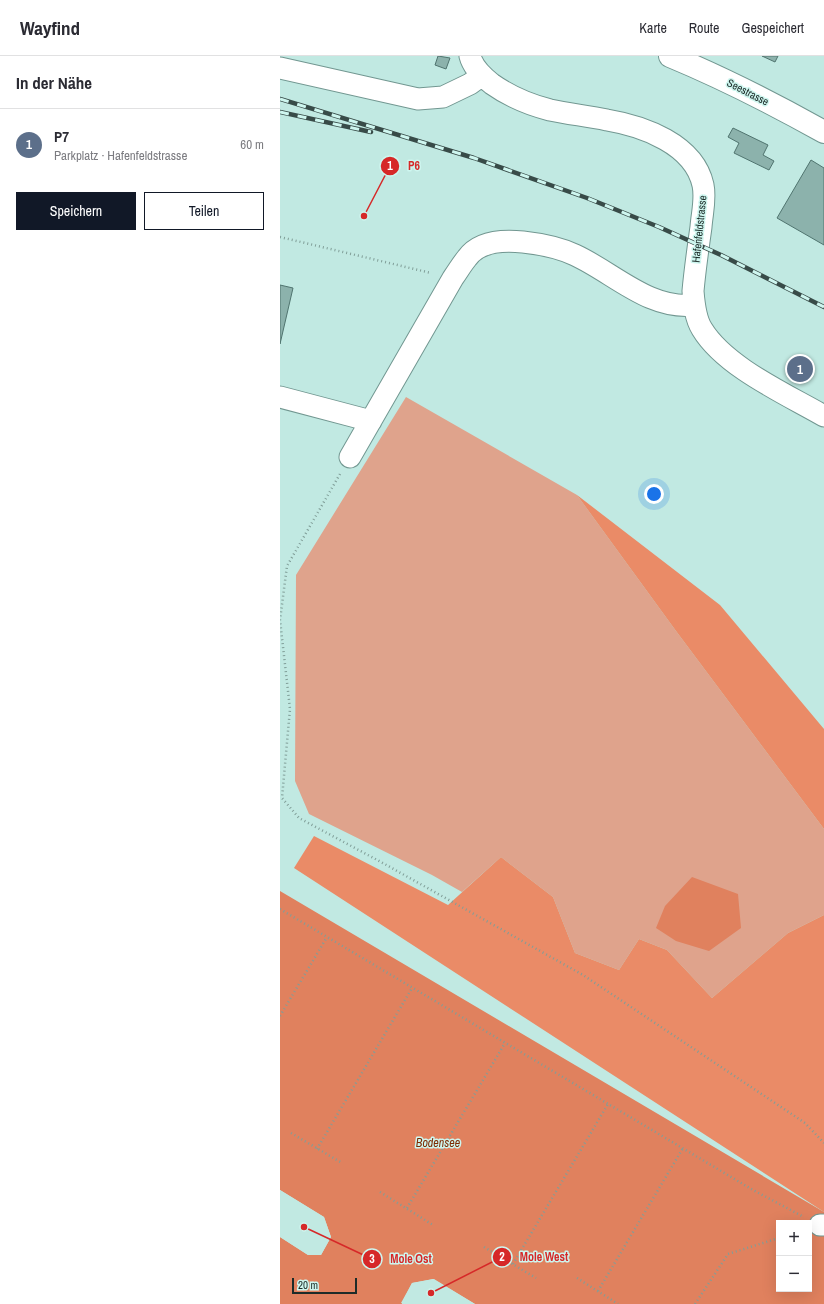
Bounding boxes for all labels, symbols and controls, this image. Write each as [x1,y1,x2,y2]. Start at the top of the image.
text: Wayfind [20,15,80,41]
text: Karte [639,19,667,37]
text: Route [689,19,719,37]
text: Gespeichert [741,19,804,37]
text: In der Nähe [16,71,92,94]
street label: Seestrasse [725,76,771,108]
text: P7 [54,126,69,147]
text: 1 [26,136,32,153]
text: 60 m [240,136,264,153]
text: Parkplatz · Hafenfeldstrasse [54,147,187,164]
callout: P6 [380,154,428,178]
text: 1 [387,158,393,174]
text: P6 [408,158,421,174]
button: Speichern [16,192,136,230]
button: Teilen [144,192,264,230]
street label: Hafenfeldstrasse [689,195,709,263]
pin: 1 [787,354,813,384]
your location [644,484,664,504]
water label: Bodensee [416,1135,461,1151]
map controls [776,1220,812,1292]
button: + [776,1220,812,1256]
callout: Mole West [492,1245,577,1269]
callout: Mole Ost [362,1247,440,1271]
text: 2 [499,1249,505,1265]
text: Mole West [520,1249,569,1265]
text: 3 [369,1251,375,1267]
text: Mole Ost [390,1251,432,1267]
button: − [776,1256,812,1292]
scale bar [292,1276,357,1295]
text: 20 m [298,1278,318,1292]

